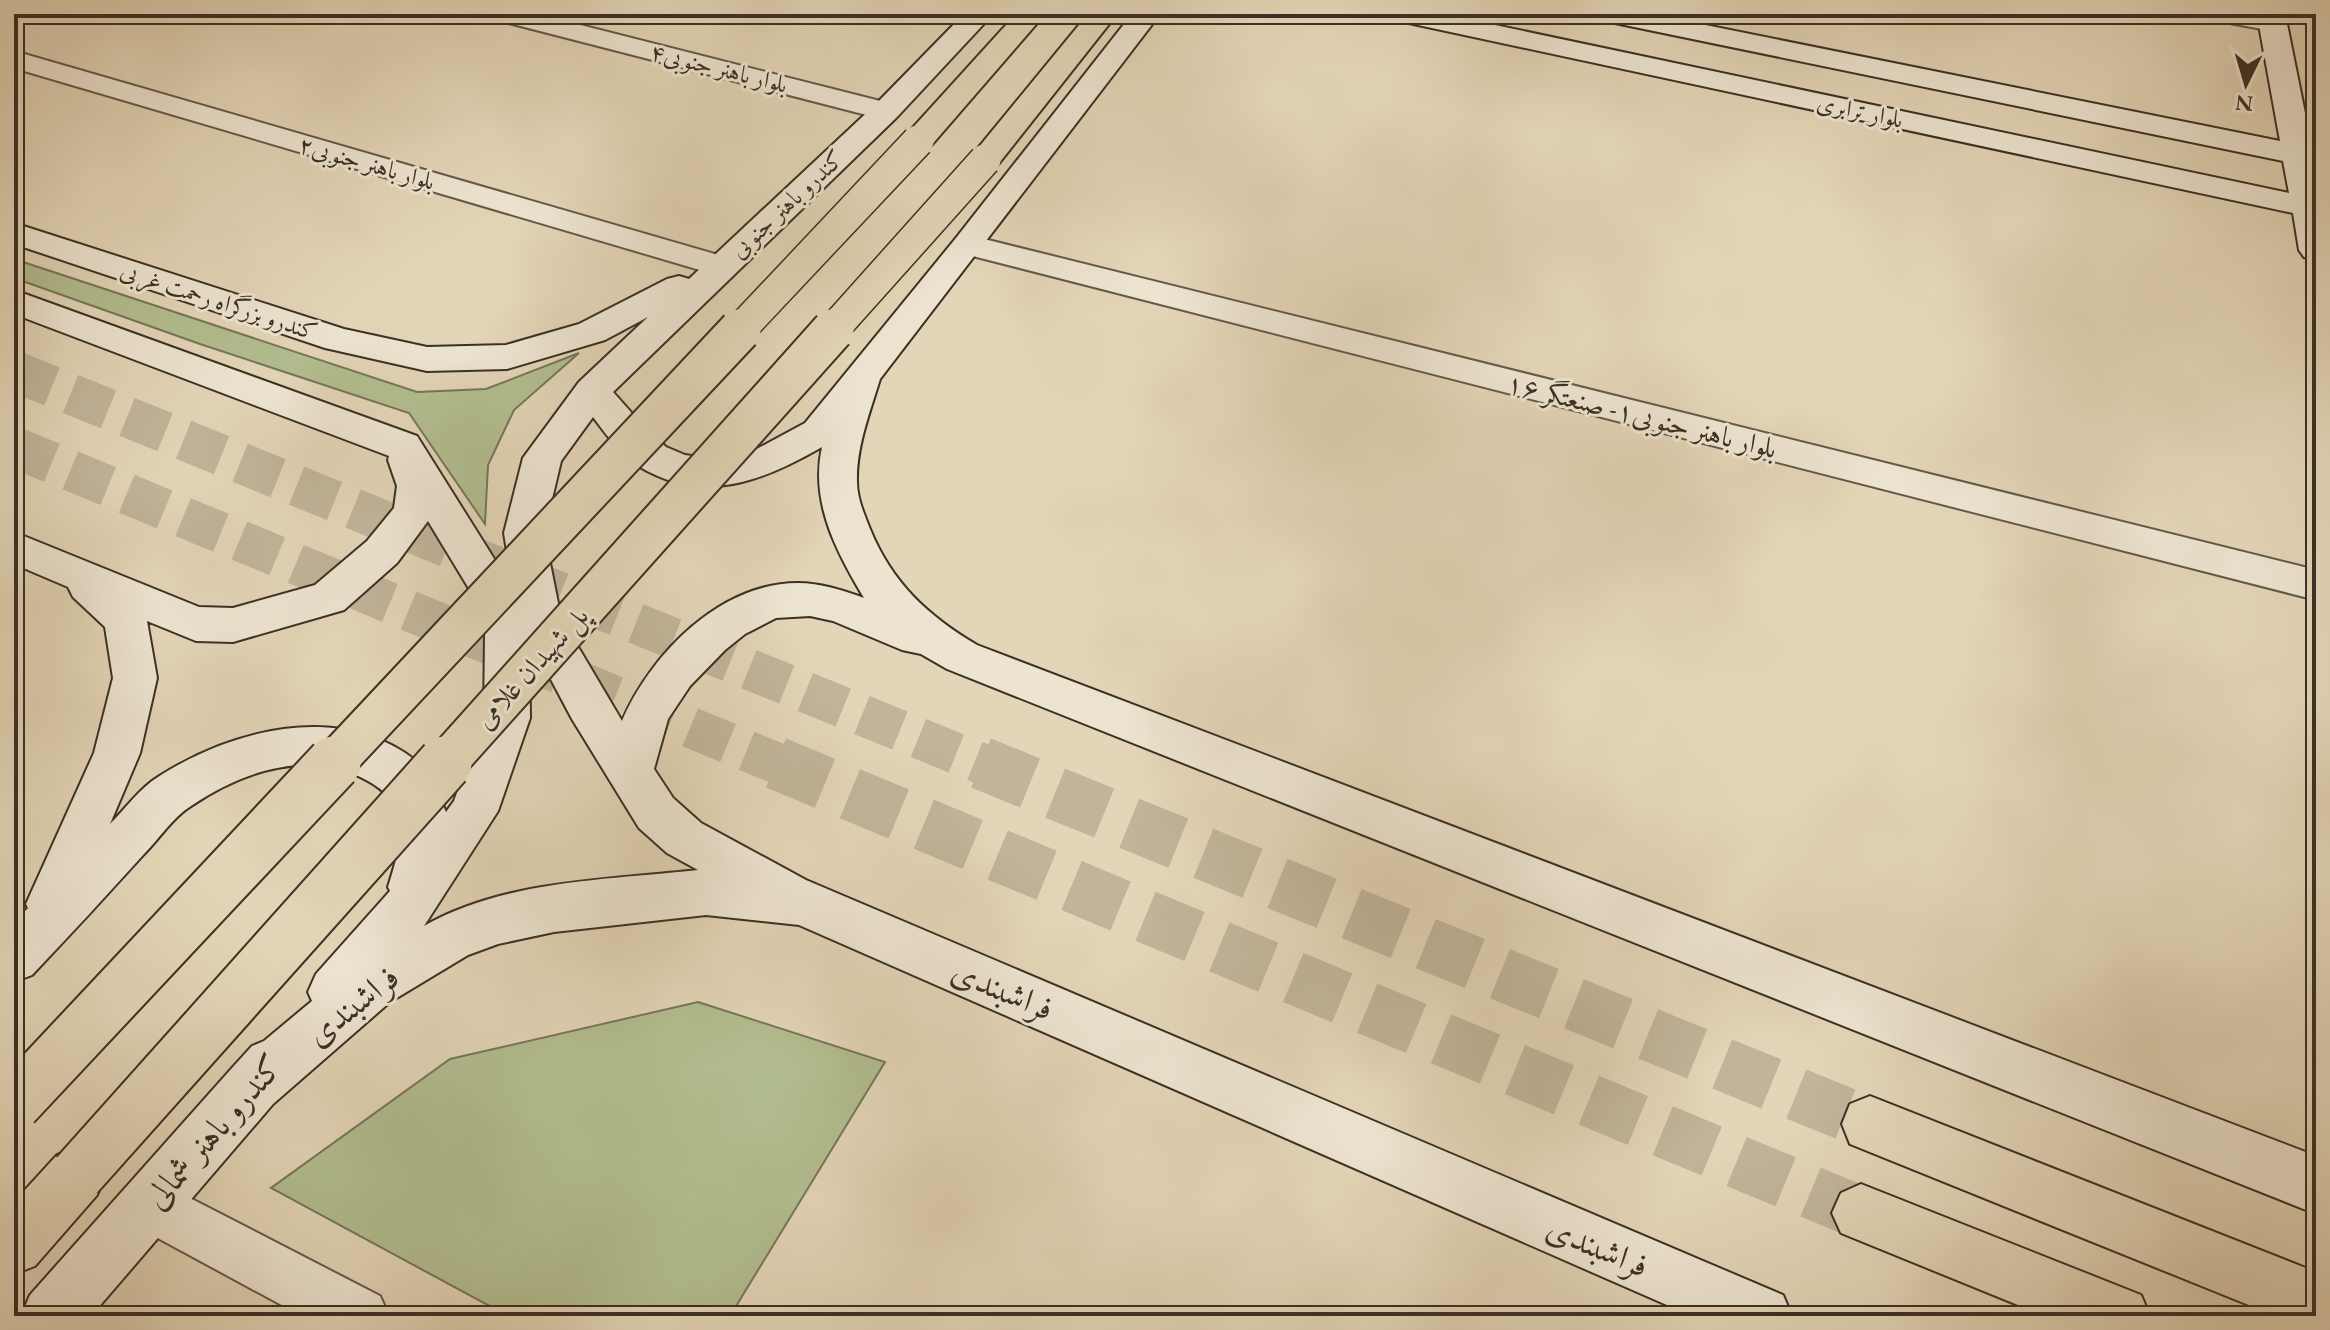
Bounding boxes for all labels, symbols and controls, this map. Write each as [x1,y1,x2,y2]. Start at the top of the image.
street label: بلوار باهنر جنوبی۴ [647,36,791,101]
north arrow [2206,44,2286,124]
street label: بلوار ترابری [1814,86,1906,135]
text: N [2234,88,2254,119]
street label: بلوار باهنر جنوبی۲ [295,128,439,199]
street label: کندرو باهنر جنوبی [723,143,852,266]
street label: کندرو بزرگراه رحمت غربی [116,254,322,349]
street label: بلوار باهنر جنوبی۱- صنعتگر ۱۶ [1503,364,1781,468]
street label: پل شهیدان غلامی [466,597,599,738]
street label: فراشبندی [945,948,1061,1030]
street label: فراشبندی [296,955,408,1055]
street label: کندرو باهنر شمالی [134,1044,292,1218]
street label: فراشبندی [1540,1205,1656,1287]

